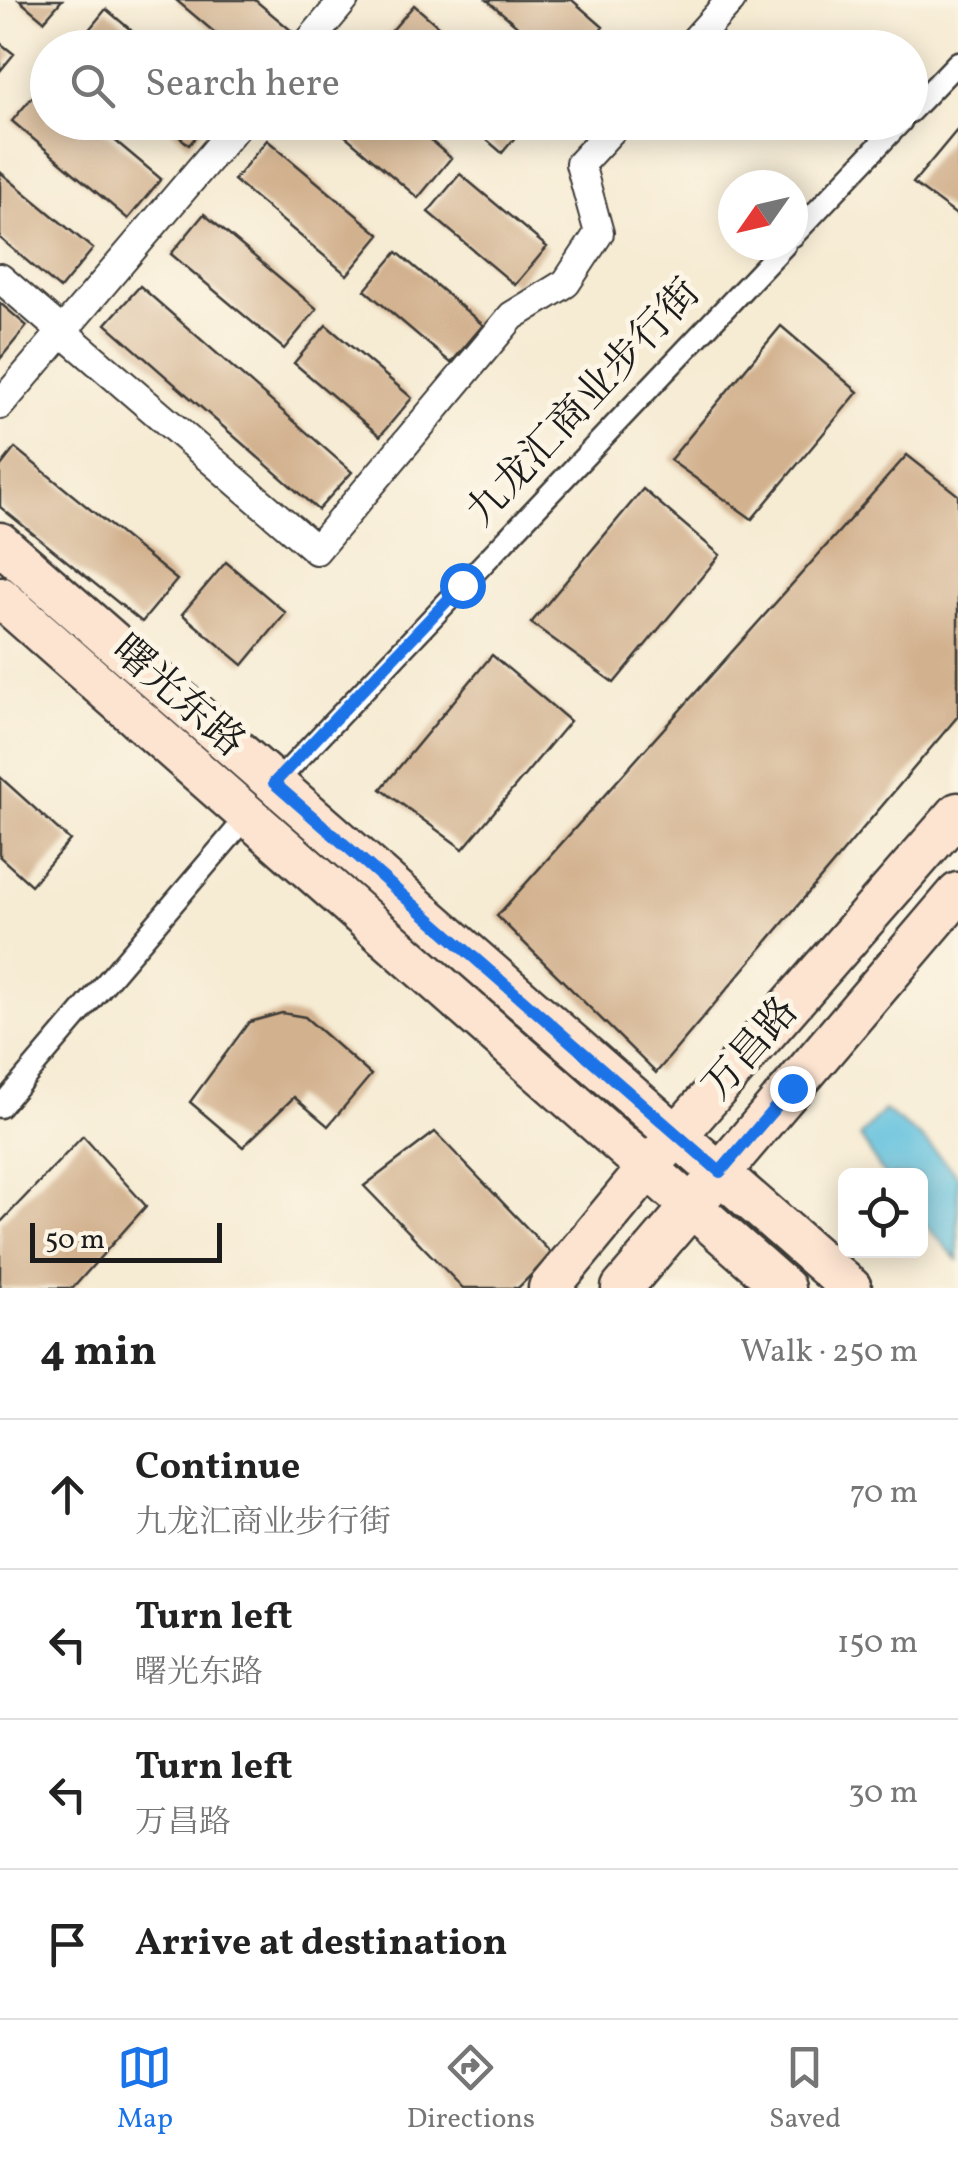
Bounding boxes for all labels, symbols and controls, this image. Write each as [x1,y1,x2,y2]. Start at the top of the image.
search box [30,30,928,140]
icon: search [65,58,120,113]
text: Search here [145,59,340,112]
north arrow [718,170,808,260]
street label: 九龙汇商业步行街 [455,268,715,540]
route start [440,563,486,609]
street label: 曙光东路 [98,624,256,772]
street label: 万昌路 [692,986,812,1114]
route end [770,1066,816,1112]
map controls [838,1168,928,1258]
button: locate [838,1168,928,1258]
scale bar [30,1218,222,1262]
text: 50 m [45,1221,105,1260]
text: 4 min [40,1324,157,1383]
text: Walk · 250 m [740,1331,918,1375]
text: Continue [135,1442,300,1495]
icon: ahead [40,1467,95,1522]
text: 70 m [850,1472,918,1516]
text: 九龙汇商业步行街 [135,1502,391,1546]
text: Turn left [135,1592,292,1645]
icon: left [40,1617,95,1672]
text: 150 m [837,1622,918,1666]
text: 曙光东路 [135,1652,263,1696]
text: Turn left [135,1742,292,1795]
icon: left [40,1767,95,1822]
text: 30 m [848,1772,918,1816]
text: 万昌路 [135,1802,231,1846]
icon: arrive [40,1917,95,1972]
text: Arrive at destination [135,1918,508,1971]
tab: Map [117,2040,173,2139]
tab: Directions [407,2040,535,2139]
tab: Saved [769,2040,841,2139]

